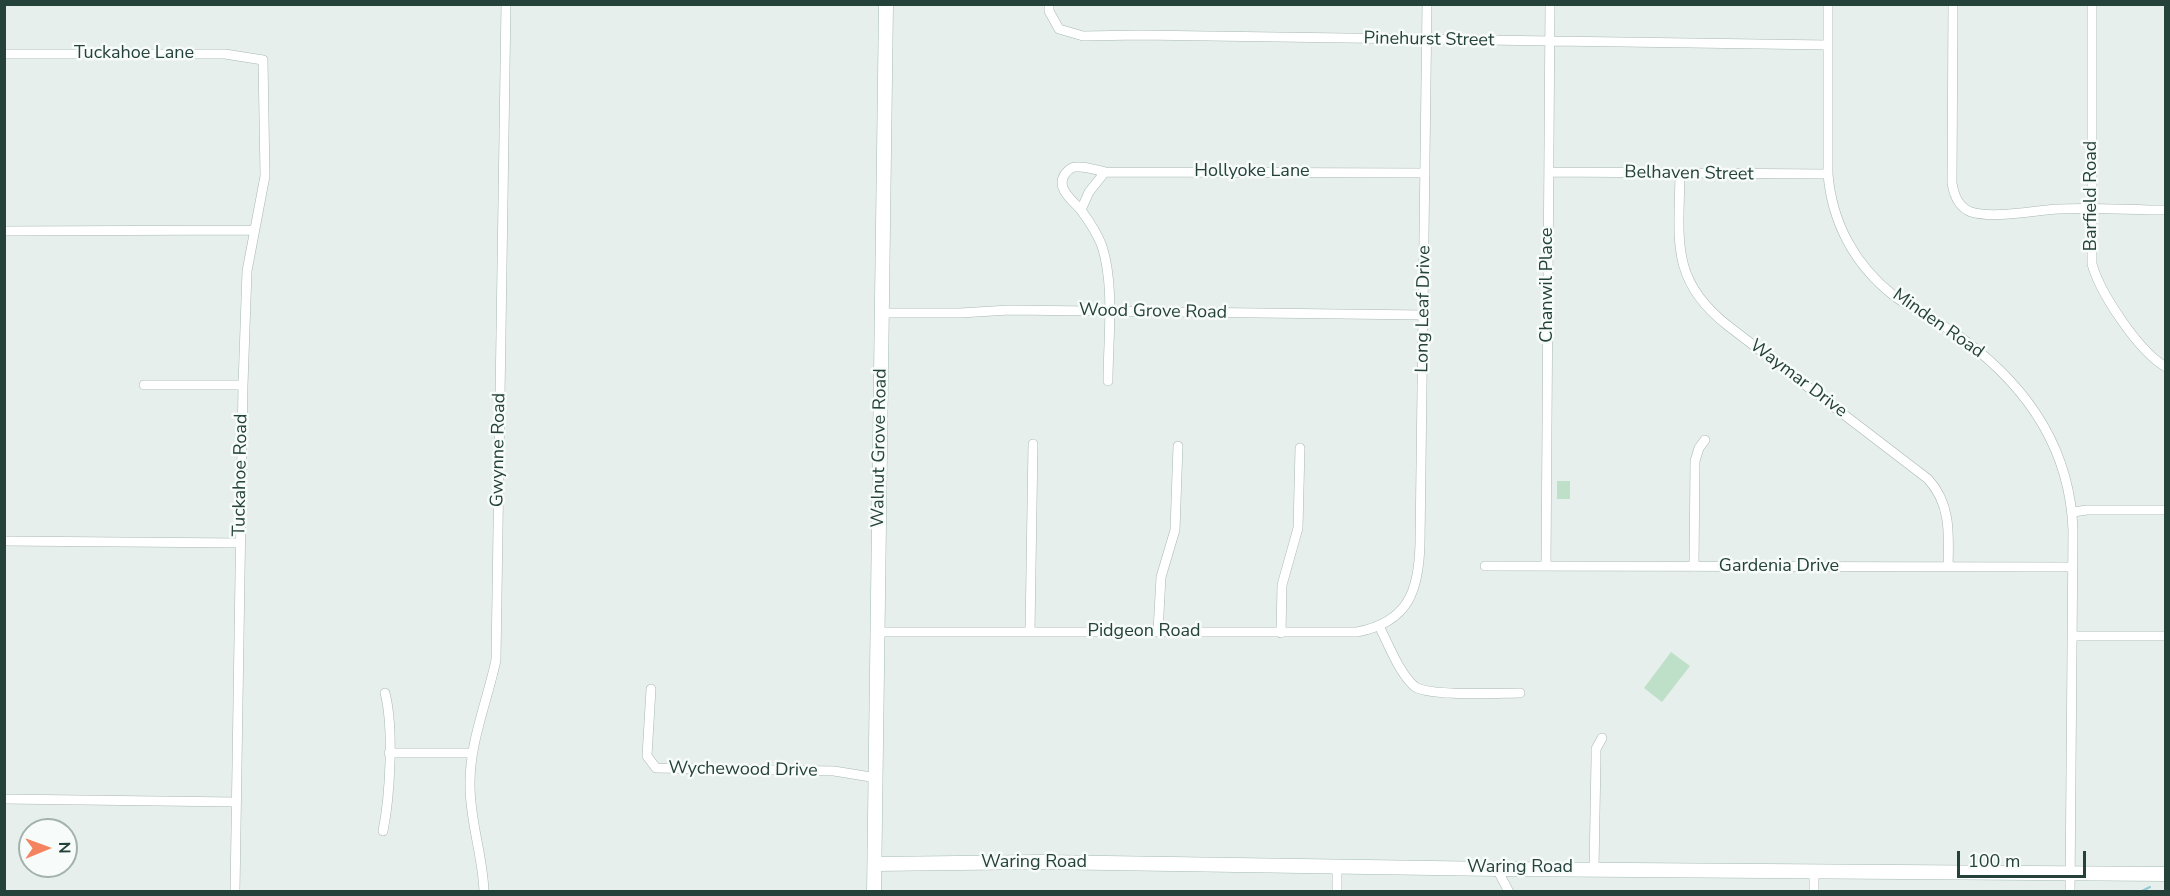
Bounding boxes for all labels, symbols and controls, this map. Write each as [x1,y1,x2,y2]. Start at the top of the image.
street label: Pinehurst Street [1363,28,1495,52]
street label: Tuckahoe Lane [74,43,194,65]
street label: Barfield Road [2081,141,2103,251]
street label: Hollyoke Lane [1194,161,1310,183]
street label: Belhaven Street [1624,162,1754,186]
street label: Chanwil Place [1537,227,1559,343]
street label: Long Leaf Drive [1412,245,1436,373]
street label: Minden Road [1888,285,1988,363]
street label: Wood Grove Road [1079,300,1227,324]
street label: Waymar Drive [1745,335,1851,423]
street label: Walnut Grove Road [868,368,892,528]
street label: Gwynne Road [487,393,511,507]
street label: Tuckahoe Road [229,413,253,537]
street label: Gardenia Drive [1719,556,1839,578]
street label: Pidgeon Road [1088,621,1200,643]
street label: Wychewood Drive [668,758,818,782]
north arrow [18,818,78,878]
scale bar [1960,839,2089,877]
text: N [53,842,75,854]
text: 100 m [1968,849,2020,873]
street label: Waring Road [981,852,1087,874]
street label: Waring Road [1467,857,1573,879]

